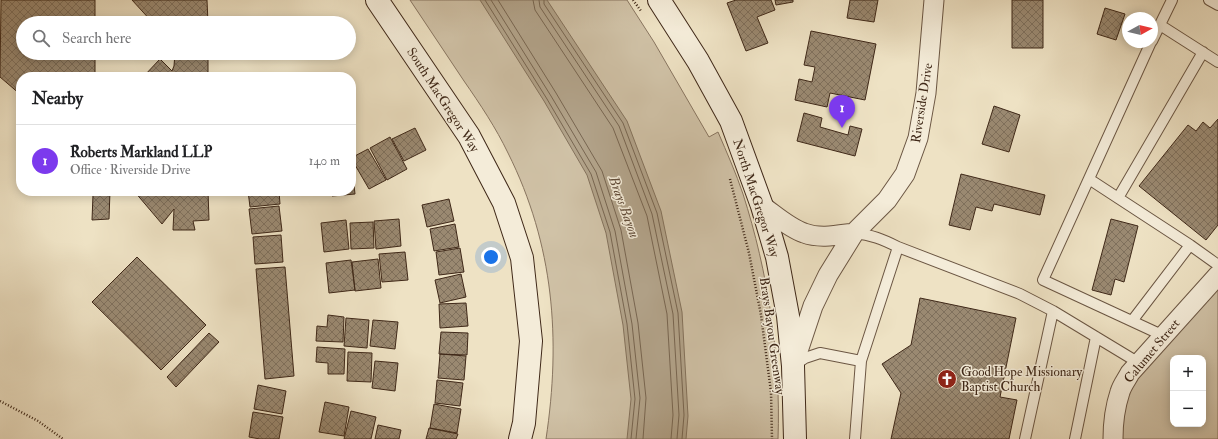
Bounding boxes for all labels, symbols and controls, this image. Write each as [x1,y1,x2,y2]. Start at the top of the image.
north arrow [1122,12,1158,48]
search box [16,16,356,60]
icon: search [30,27,52,49]
text: Search here [62,29,131,48]
street label: South MacGregor Way [402,45,483,156]
street label: Riverside Drive [908,61,936,144]
text: Nearby [32,88,83,109]
pin: 1 [829,95,855,128]
street label: North MacGregor Way [728,137,783,260]
text: Roberts Markland LLP [70,143,212,162]
text: 1 [43,153,47,169]
text: 140 m [309,153,340,169]
text: Office · Riverside Drive [70,162,190,178]
water label: Brays Bayou [605,173,643,240]
your location [481,247,501,267]
street label: Brays Bayou Greenway [755,276,788,396]
street label: Calumet Street [1121,316,1183,386]
map controls [1170,355,1206,427]
button: + [1170,355,1206,391]
place label: Good Hope Missionary Baptist Church [961,364,1083,396]
church icon: Good Hope Missionary Baptist Church [936,368,958,390]
button: − [1170,391,1206,427]

